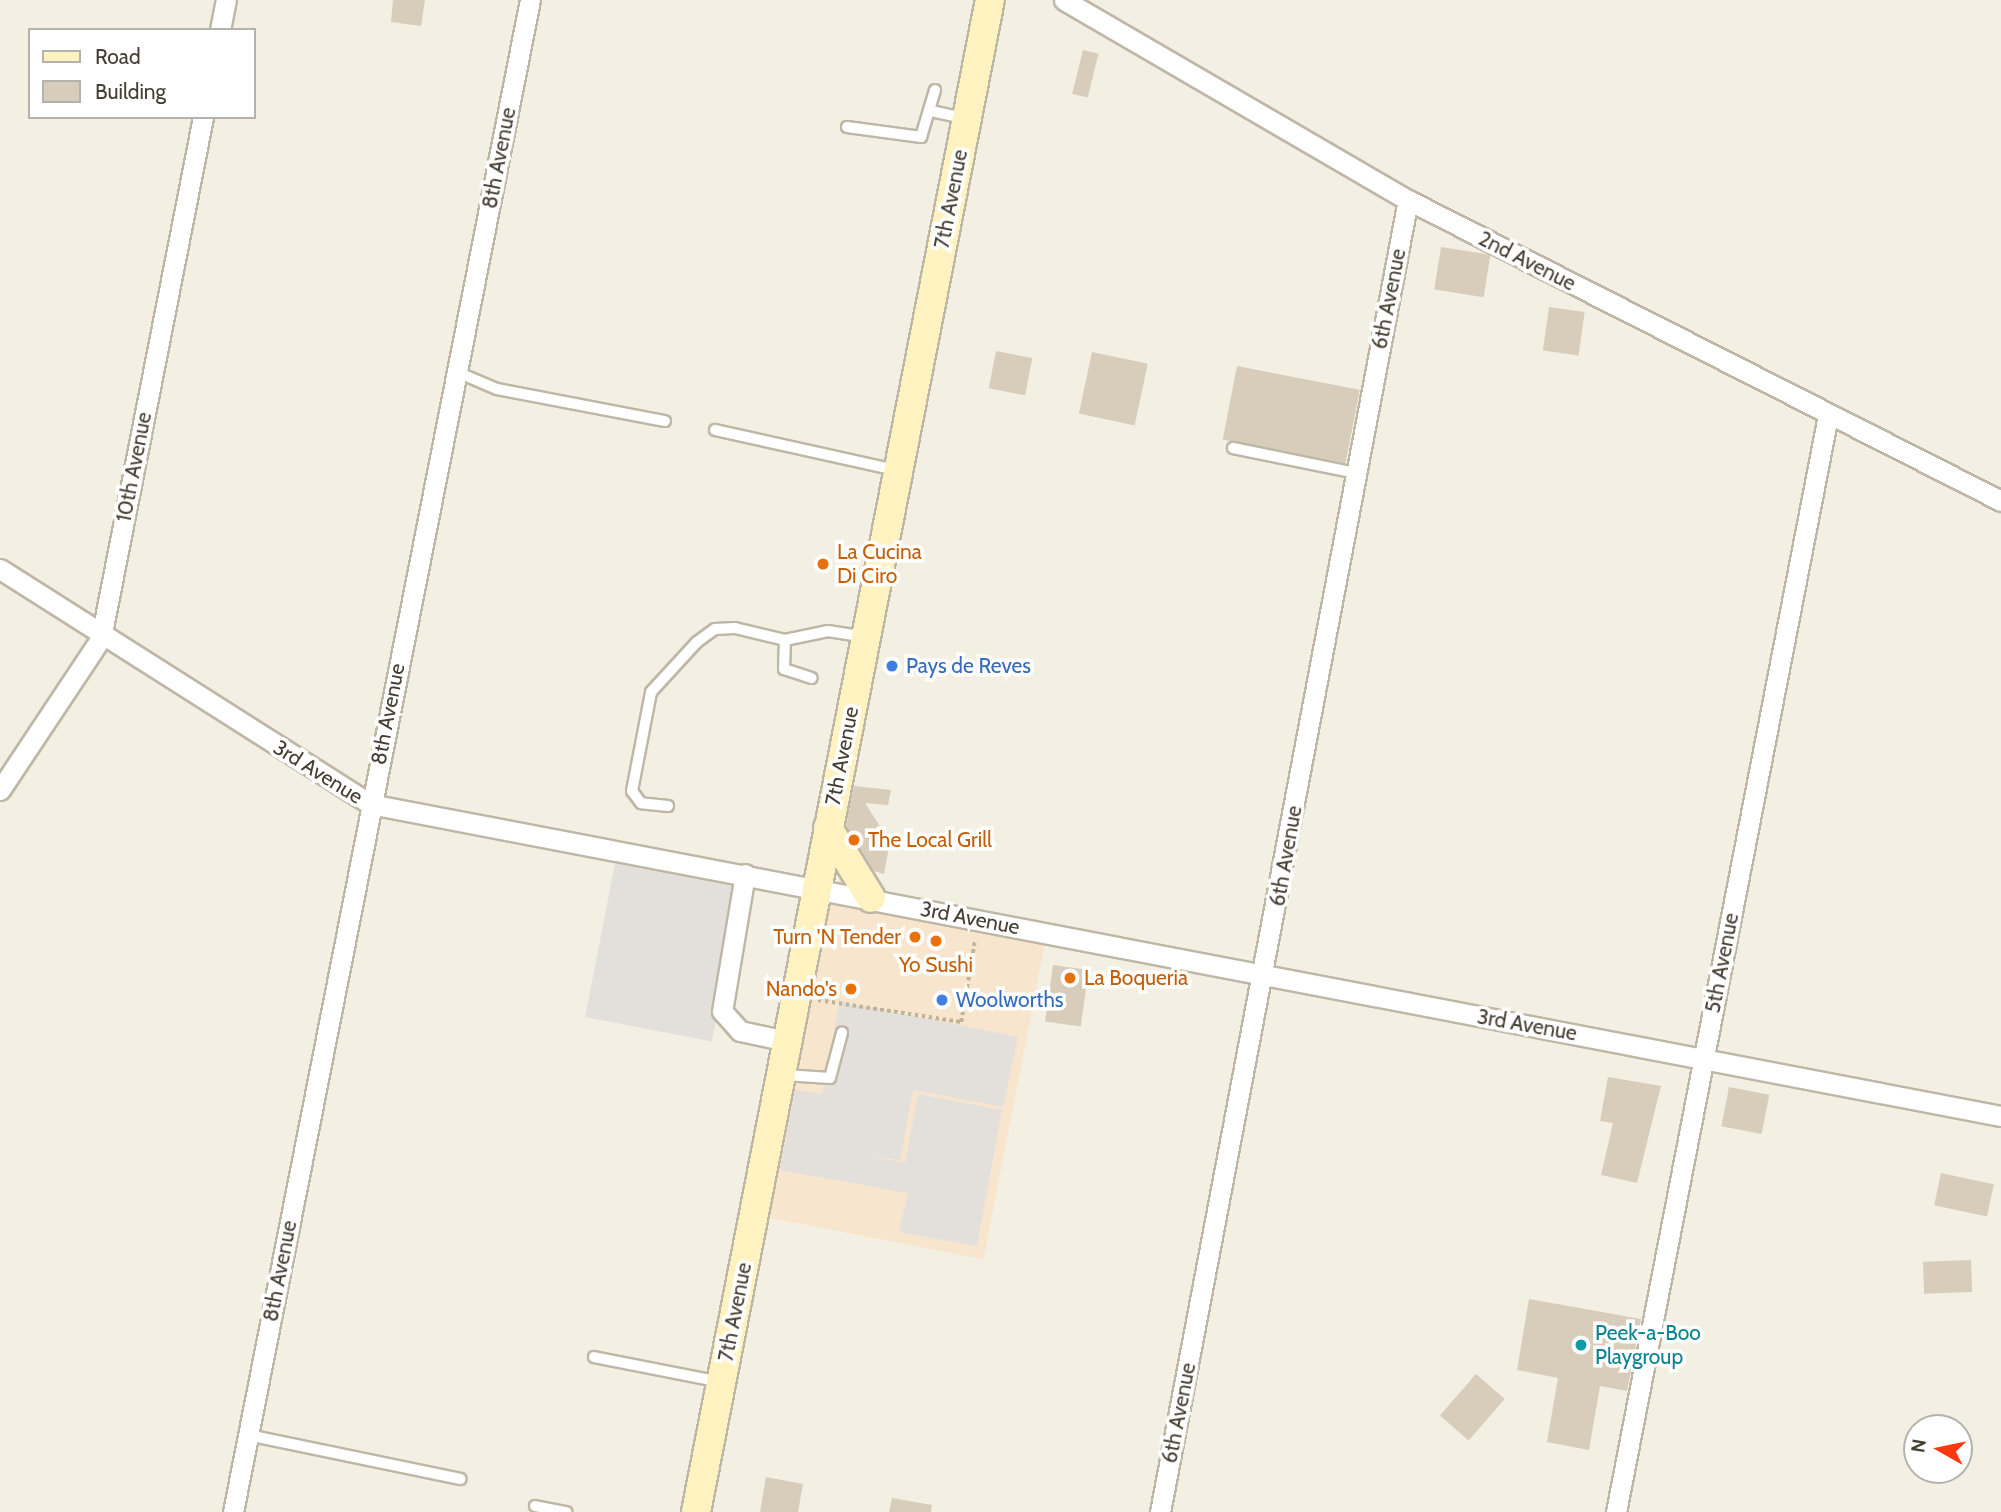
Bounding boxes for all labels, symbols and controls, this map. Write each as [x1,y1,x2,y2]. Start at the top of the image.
legend [28,28,256,119]
text: Road [95,44,141,69]
text: Building [95,79,166,104]
street label: 8th Avenue [477,105,521,211]
street label: 7th Avenue [929,147,973,251]
street label: 2nd Avenue [1474,226,1580,296]
street label: 6th Avenue [1367,247,1411,351]
street label: 10th Avenue [111,410,157,524]
place label: La Cucina Di Ciro [837,539,922,589]
marker: La Cucina Di Ciro [815,556,831,572]
place label: Pays de Reves [906,653,1031,679]
marker: Pays de Reves [884,658,900,674]
street label: 8th Avenue [366,661,410,767]
street label: 7th Avenue [820,704,864,808]
street label: 3rd Avenue [269,735,367,809]
street label: 6th Avenue [1265,804,1307,908]
place label: The Local Grill [868,827,992,853]
marker: The Local Grill [846,832,862,848]
street label: 3rd Avenue [918,896,1022,940]
street label: 5th Avenue [1700,911,1744,1015]
place label: Turn 'N Tender [773,924,901,950]
marker: Turn 'N Tender [907,929,923,945]
marker: Yo Sushi [928,933,944,949]
place label: Yo Sushi [899,952,973,978]
place label: La Boqueria [1084,965,1188,991]
marker: La Boqueria [1062,970,1078,986]
place label: Nando's [766,976,837,1002]
marker: Nando's [843,981,859,997]
place label: Woolworths [956,987,1063,1013]
marker: Woolworths [934,992,950,1008]
street label: 3rd Avenue [1475,1004,1579,1046]
street label: 8th Avenue [258,1218,302,1324]
street label: 7th Avenue [713,1260,757,1364]
place label: Peek-a-Boo Playgroup [1595,1320,1701,1370]
marker: Peek-a-Boo Playgroup [1573,1337,1589,1353]
street label: 6th Avenue [1157,1361,1201,1465]
north arrow [1903,1414,1973,1484]
text: N [1906,1438,1931,1454]

